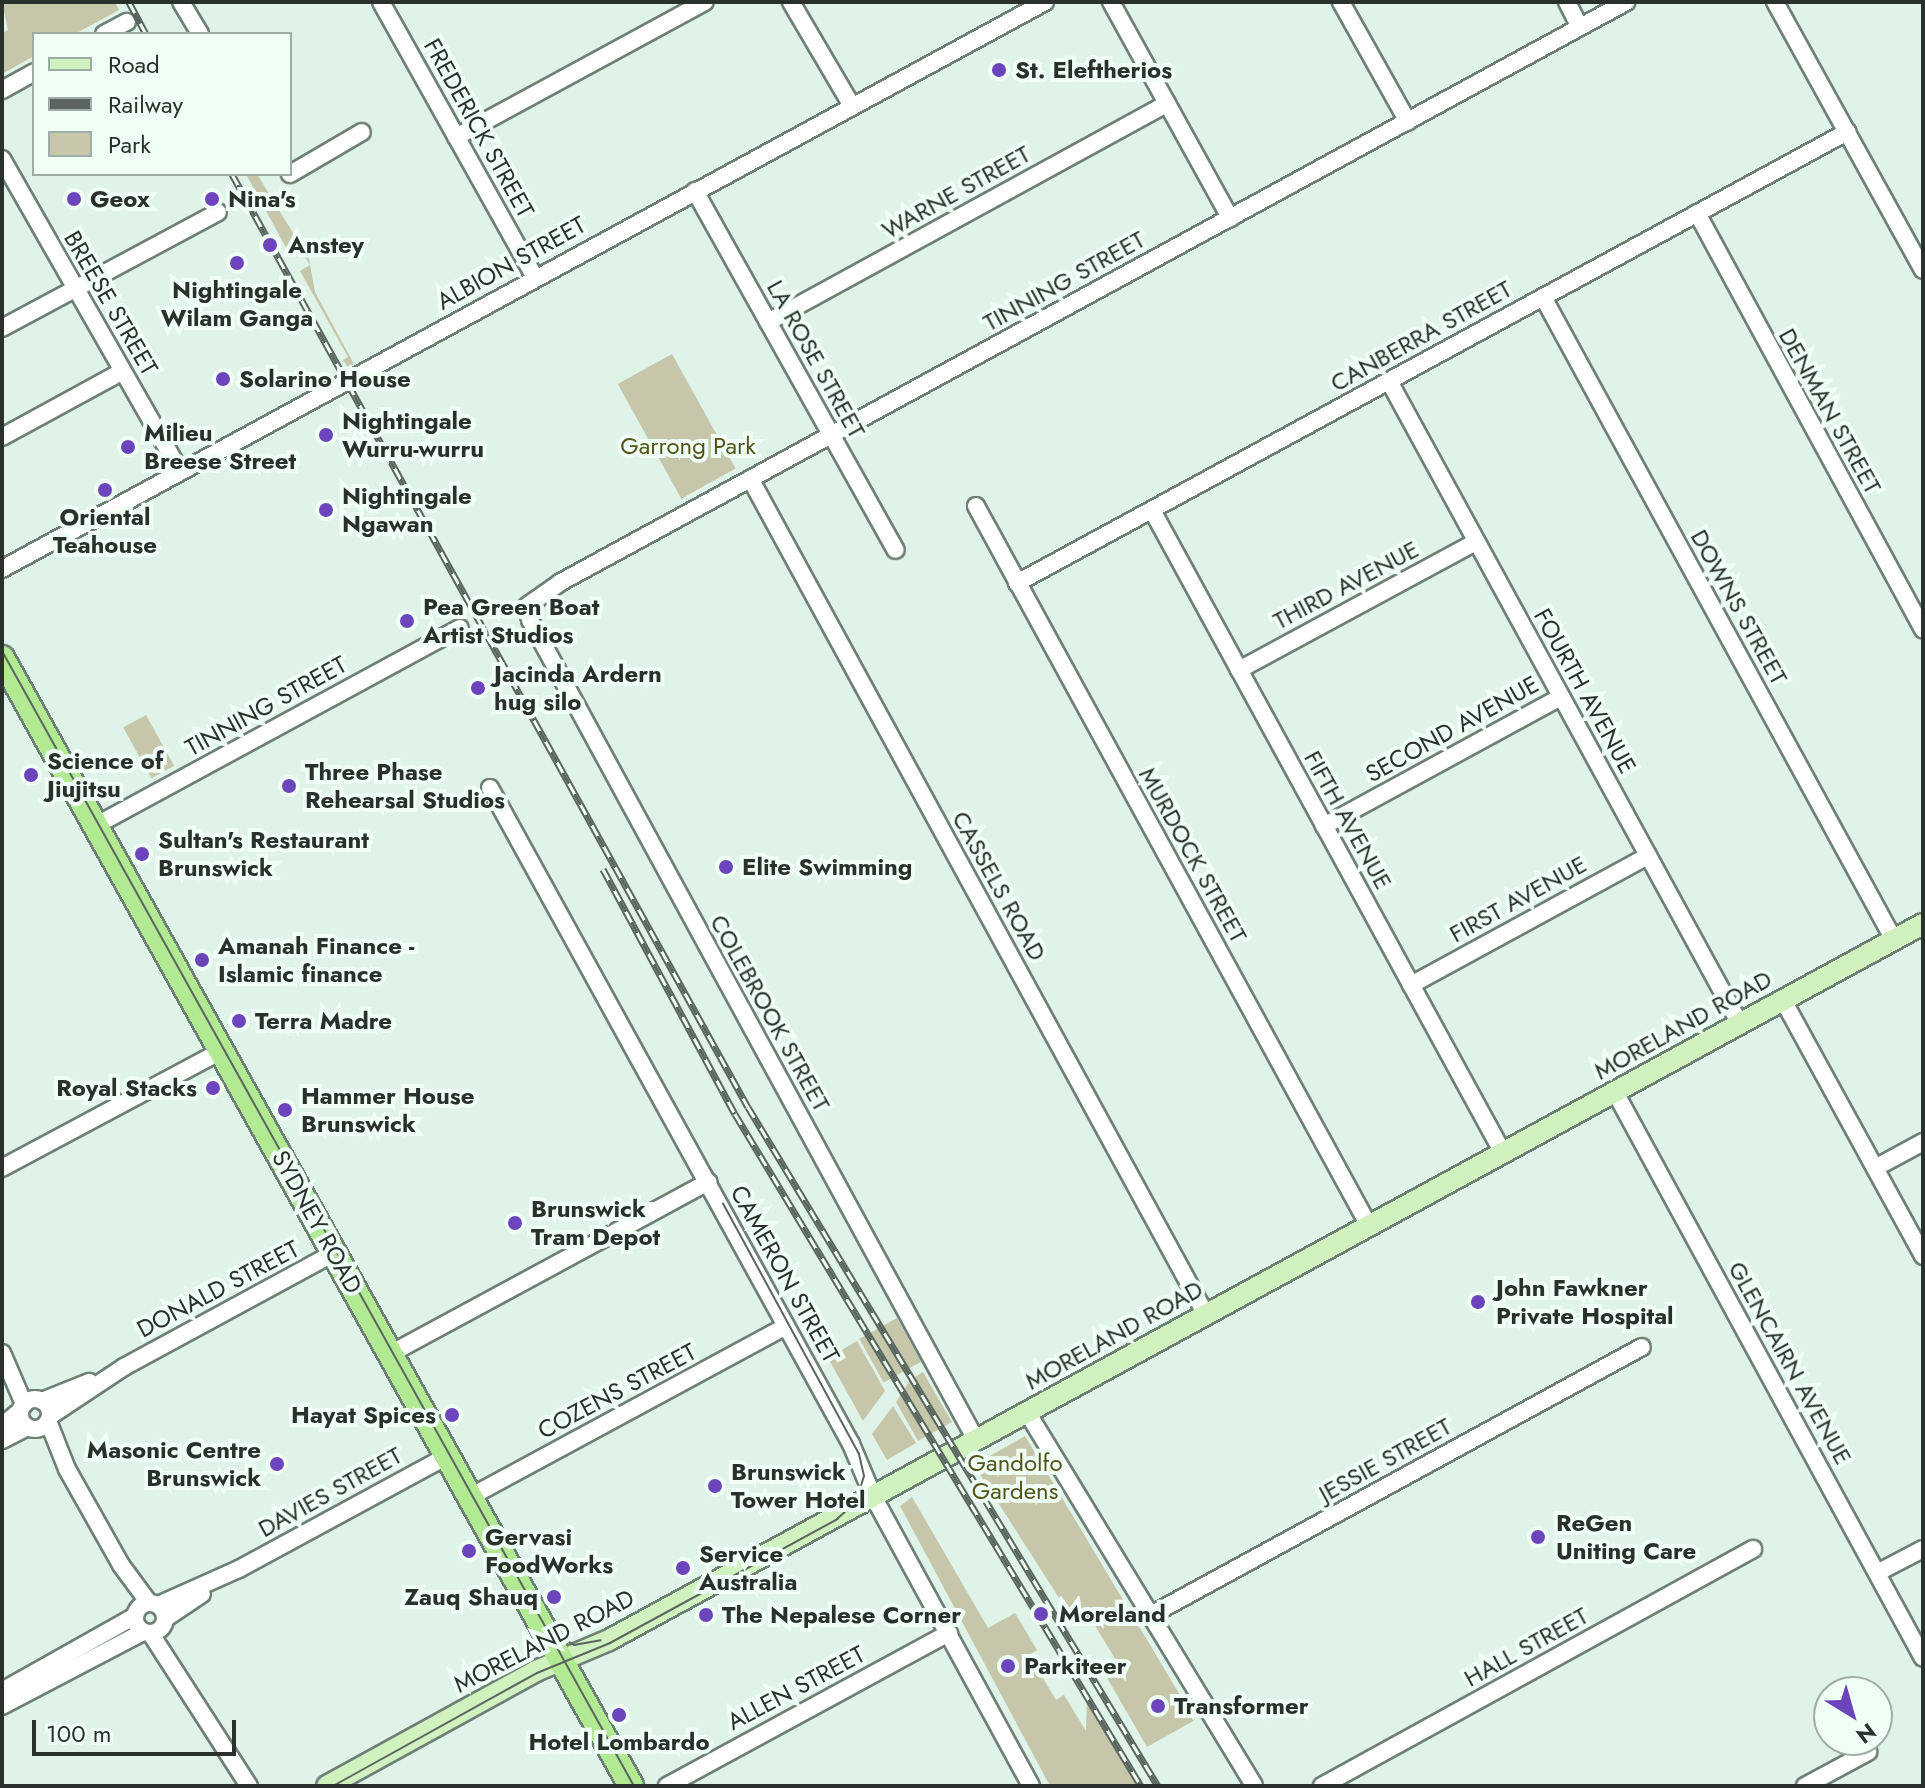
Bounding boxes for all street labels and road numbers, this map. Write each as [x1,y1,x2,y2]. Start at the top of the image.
street label: FREDERICK STREET [418,34,540,222]
street label: WARNE STREET [877,139,1035,245]
street label: ALBION STREET [431,210,591,316]
street label: TINNING STREET [978,225,1150,337]
street label: BREESE STREET [58,226,164,380]
street label: CANBERRA STREET [1326,274,1516,398]
street label: LA ROSE STREET [761,275,871,443]
street label: DENMAN STREET [1773,323,1887,499]
street label: DOWNS STREET [1685,525,1793,689]
street label: THIRD AVENUE [1268,535,1424,635]
street label: FOURTH AVENUE [1528,603,1642,779]
street label: TINNING STREET [180,650,352,762]
street label: SECOND AVENUE [1361,670,1543,788]
street label: FIFTH AVENUE [1298,746,1398,894]
street label: MURDOCK STREET [1133,762,1253,948]
street label: CASSELS ROAD [946,806,1052,966]
street label: FIRST AVENUE [1444,850,1592,948]
street label: COLEBROOK STREET [704,910,836,1116]
street label: MORELAND ROAD [1589,964,1777,1086]
street label: SYDNEY ROAD [266,1145,368,1299]
street label: CAMERON STREET [724,1180,846,1368]
street label: DONALD STREET [132,1234,304,1344]
street label: GLENCAIRN AVENUE [1722,1257,1858,1469]
street label: MORELAND ROAD [1020,1274,1208,1396]
street label: COZENS STREET [533,1337,701,1445]
street label: JESSIE STREET [1314,1412,1456,1508]
street label: DAVIES STREET [253,1441,407,1543]
street label: MORELAND ROAD [449,1583,639,1699]
street label: HALL STREET [1459,1601,1593,1693]
street label: ALLEN STREET [722,1640,870,1736]

